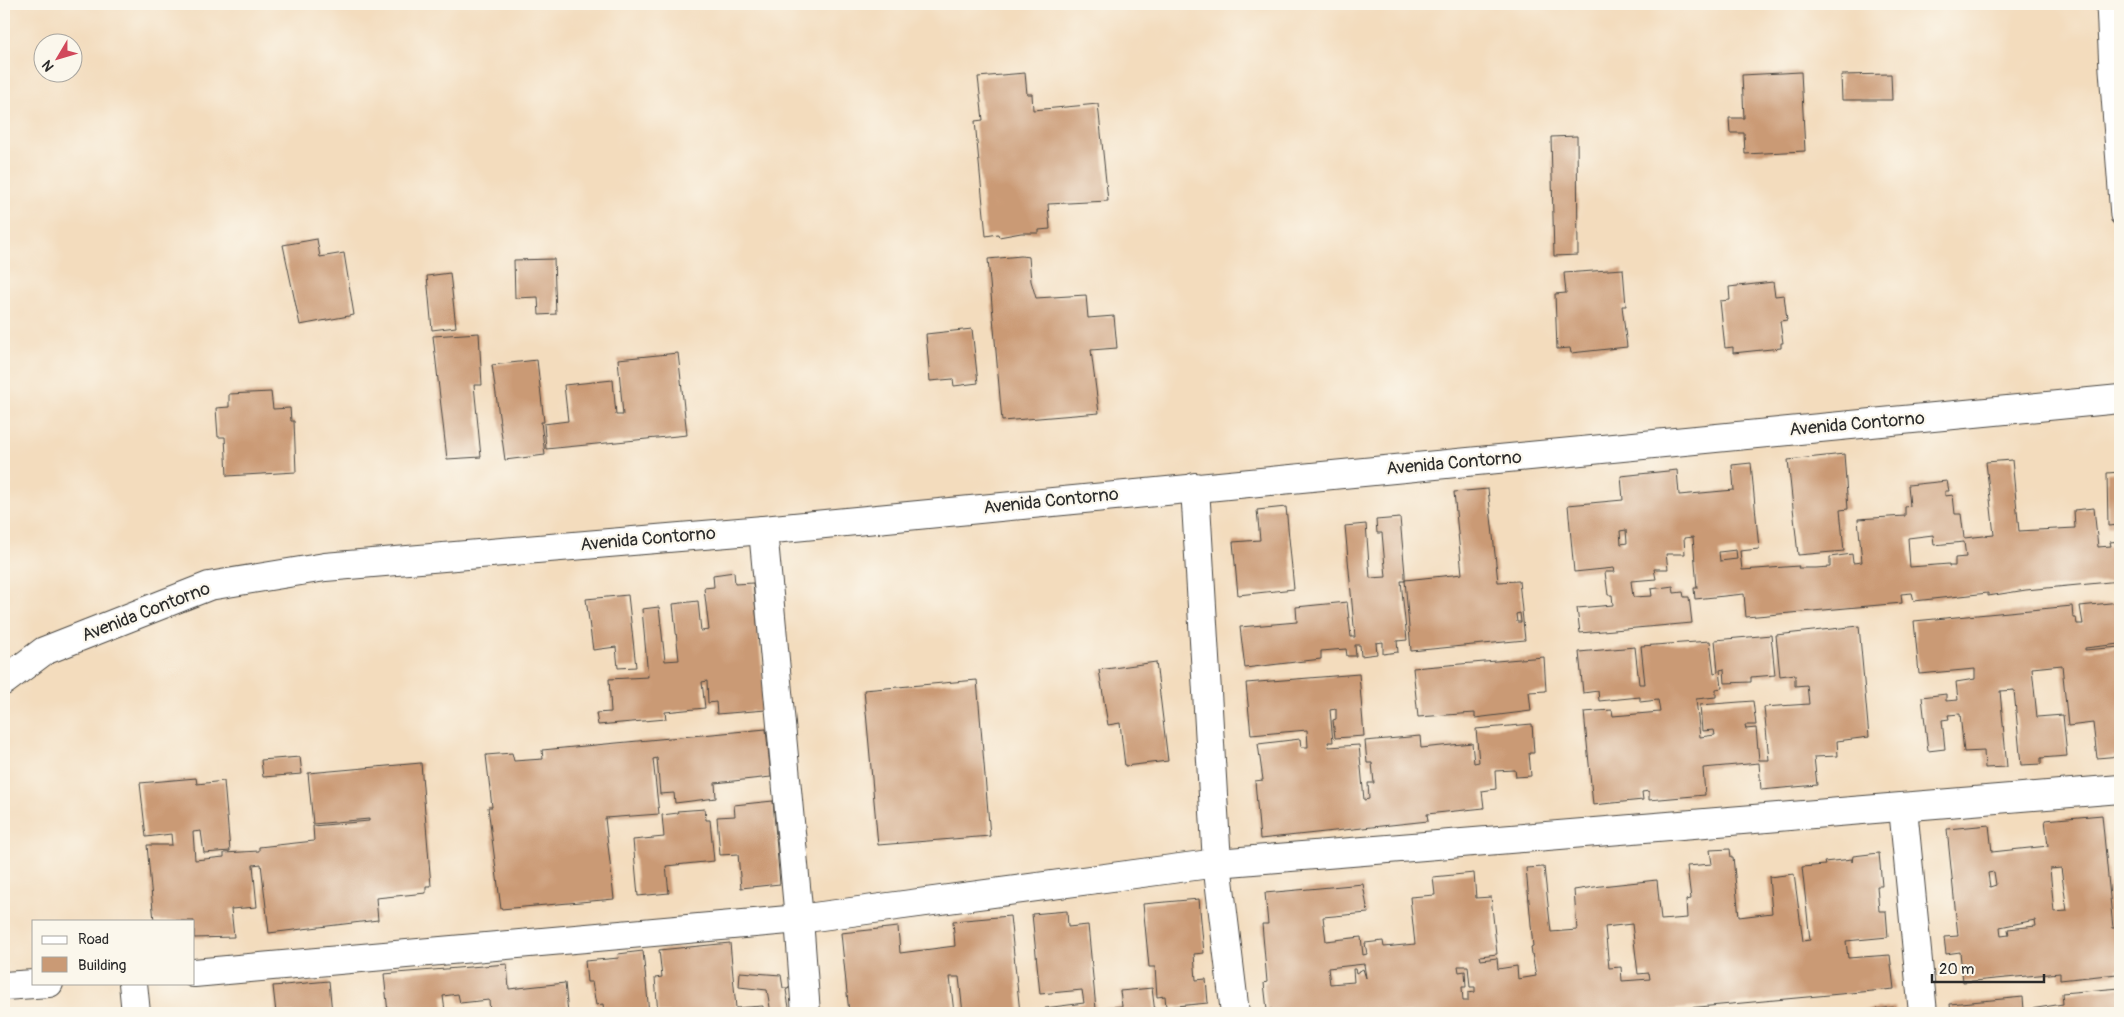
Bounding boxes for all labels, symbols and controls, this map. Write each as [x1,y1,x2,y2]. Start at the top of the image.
north arrow [32,32,82,82]
text: N [39,57,58,75]
street label: Avenida Contorno [1788,407,1926,441]
street label: Avenida Contorno [1385,446,1523,480]
street label: Avenida Contorno [982,482,1120,520]
street label: Avenida Contorno [579,522,717,556]
street label: Avenida Contorno [78,577,214,647]
legend [32,920,195,984]
text: Road [78,930,109,949]
scale bar [1932,952,2044,984]
text: Building [78,956,126,975]
text: 20 m [1939,960,1974,979]

